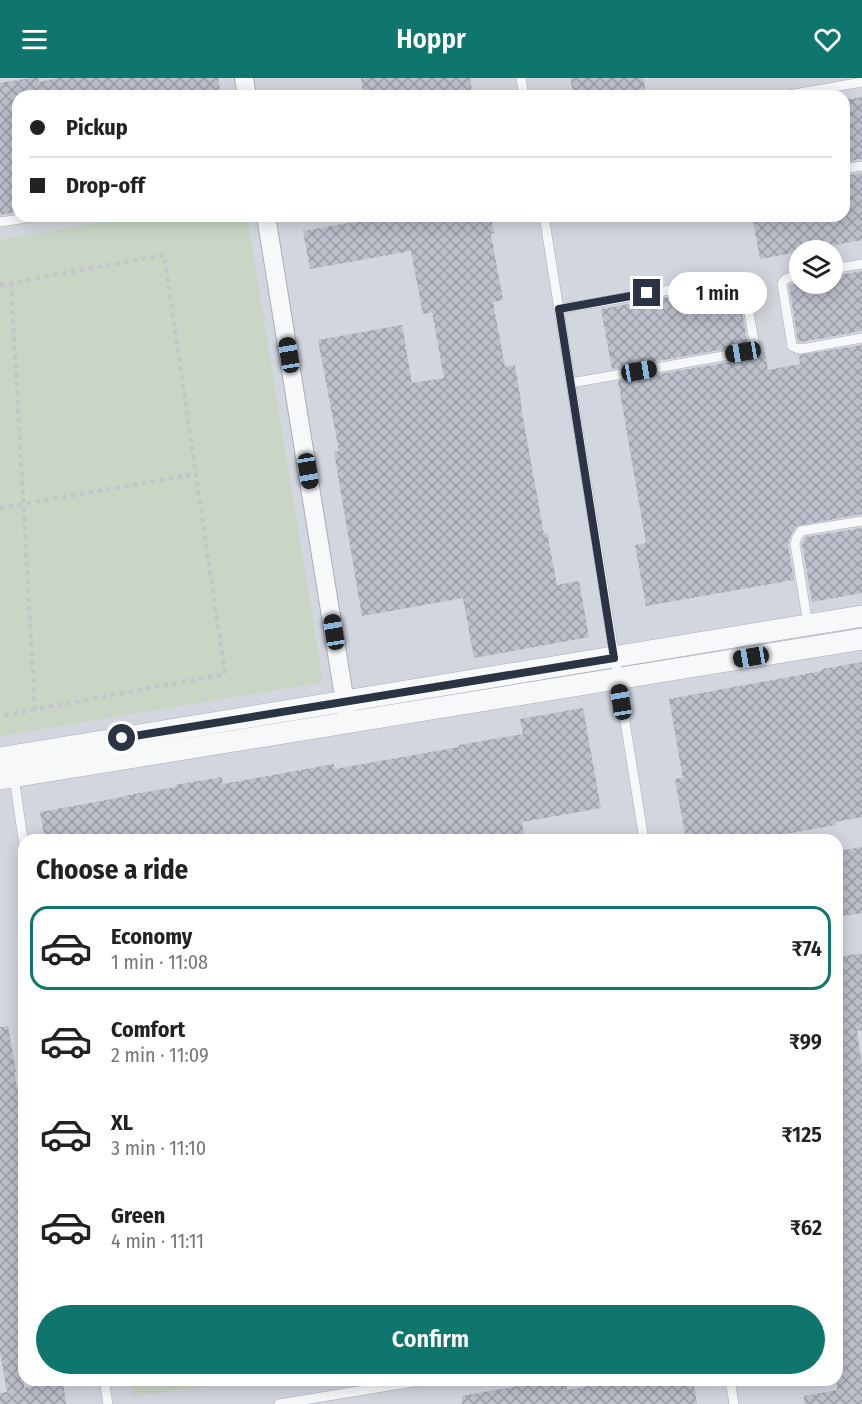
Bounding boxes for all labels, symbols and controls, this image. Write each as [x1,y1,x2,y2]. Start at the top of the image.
icon: menu [18,23,51,56]
text: Hoppr [396,23,466,55]
icon: heart [811,23,844,56]
text: Pickup [66,114,128,141]
text: Drop-off [66,172,145,199]
map controls [789,240,843,294]
button: layers [789,240,843,294]
callout: 1 min [668,272,767,314]
route end [633,279,660,306]
text: 1 min [696,281,739,305]
car [277,336,301,374]
car [724,340,762,364]
car [620,359,658,383]
car [296,452,320,490]
car [322,613,346,651]
car [732,645,770,669]
car [609,683,633,721]
route start [108,724,135,751]
text: Choose a ride [36,854,188,886]
icon: car [39,921,93,975]
text: Economy [111,923,192,950]
text: ₹74 [792,935,822,962]
text: 1 min · 11:08 [111,950,208,974]
icon: car [39,1014,93,1068]
text: Comfort [111,1016,185,1043]
text: ₹99 [789,1028,822,1055]
text: 2 min · 11:09 [111,1043,209,1067]
icon: car [39,1107,93,1161]
text: XL [111,1109,133,1136]
text: ₹125 [781,1121,822,1148]
text: 3 min · 11:10 [111,1136,206,1160]
icon: car [39,1200,93,1254]
text: Green [111,1202,165,1229]
text: ₹62 [790,1214,822,1241]
text: 4 min · 11:11 [111,1229,204,1253]
button: Confirm [36,1305,825,1374]

